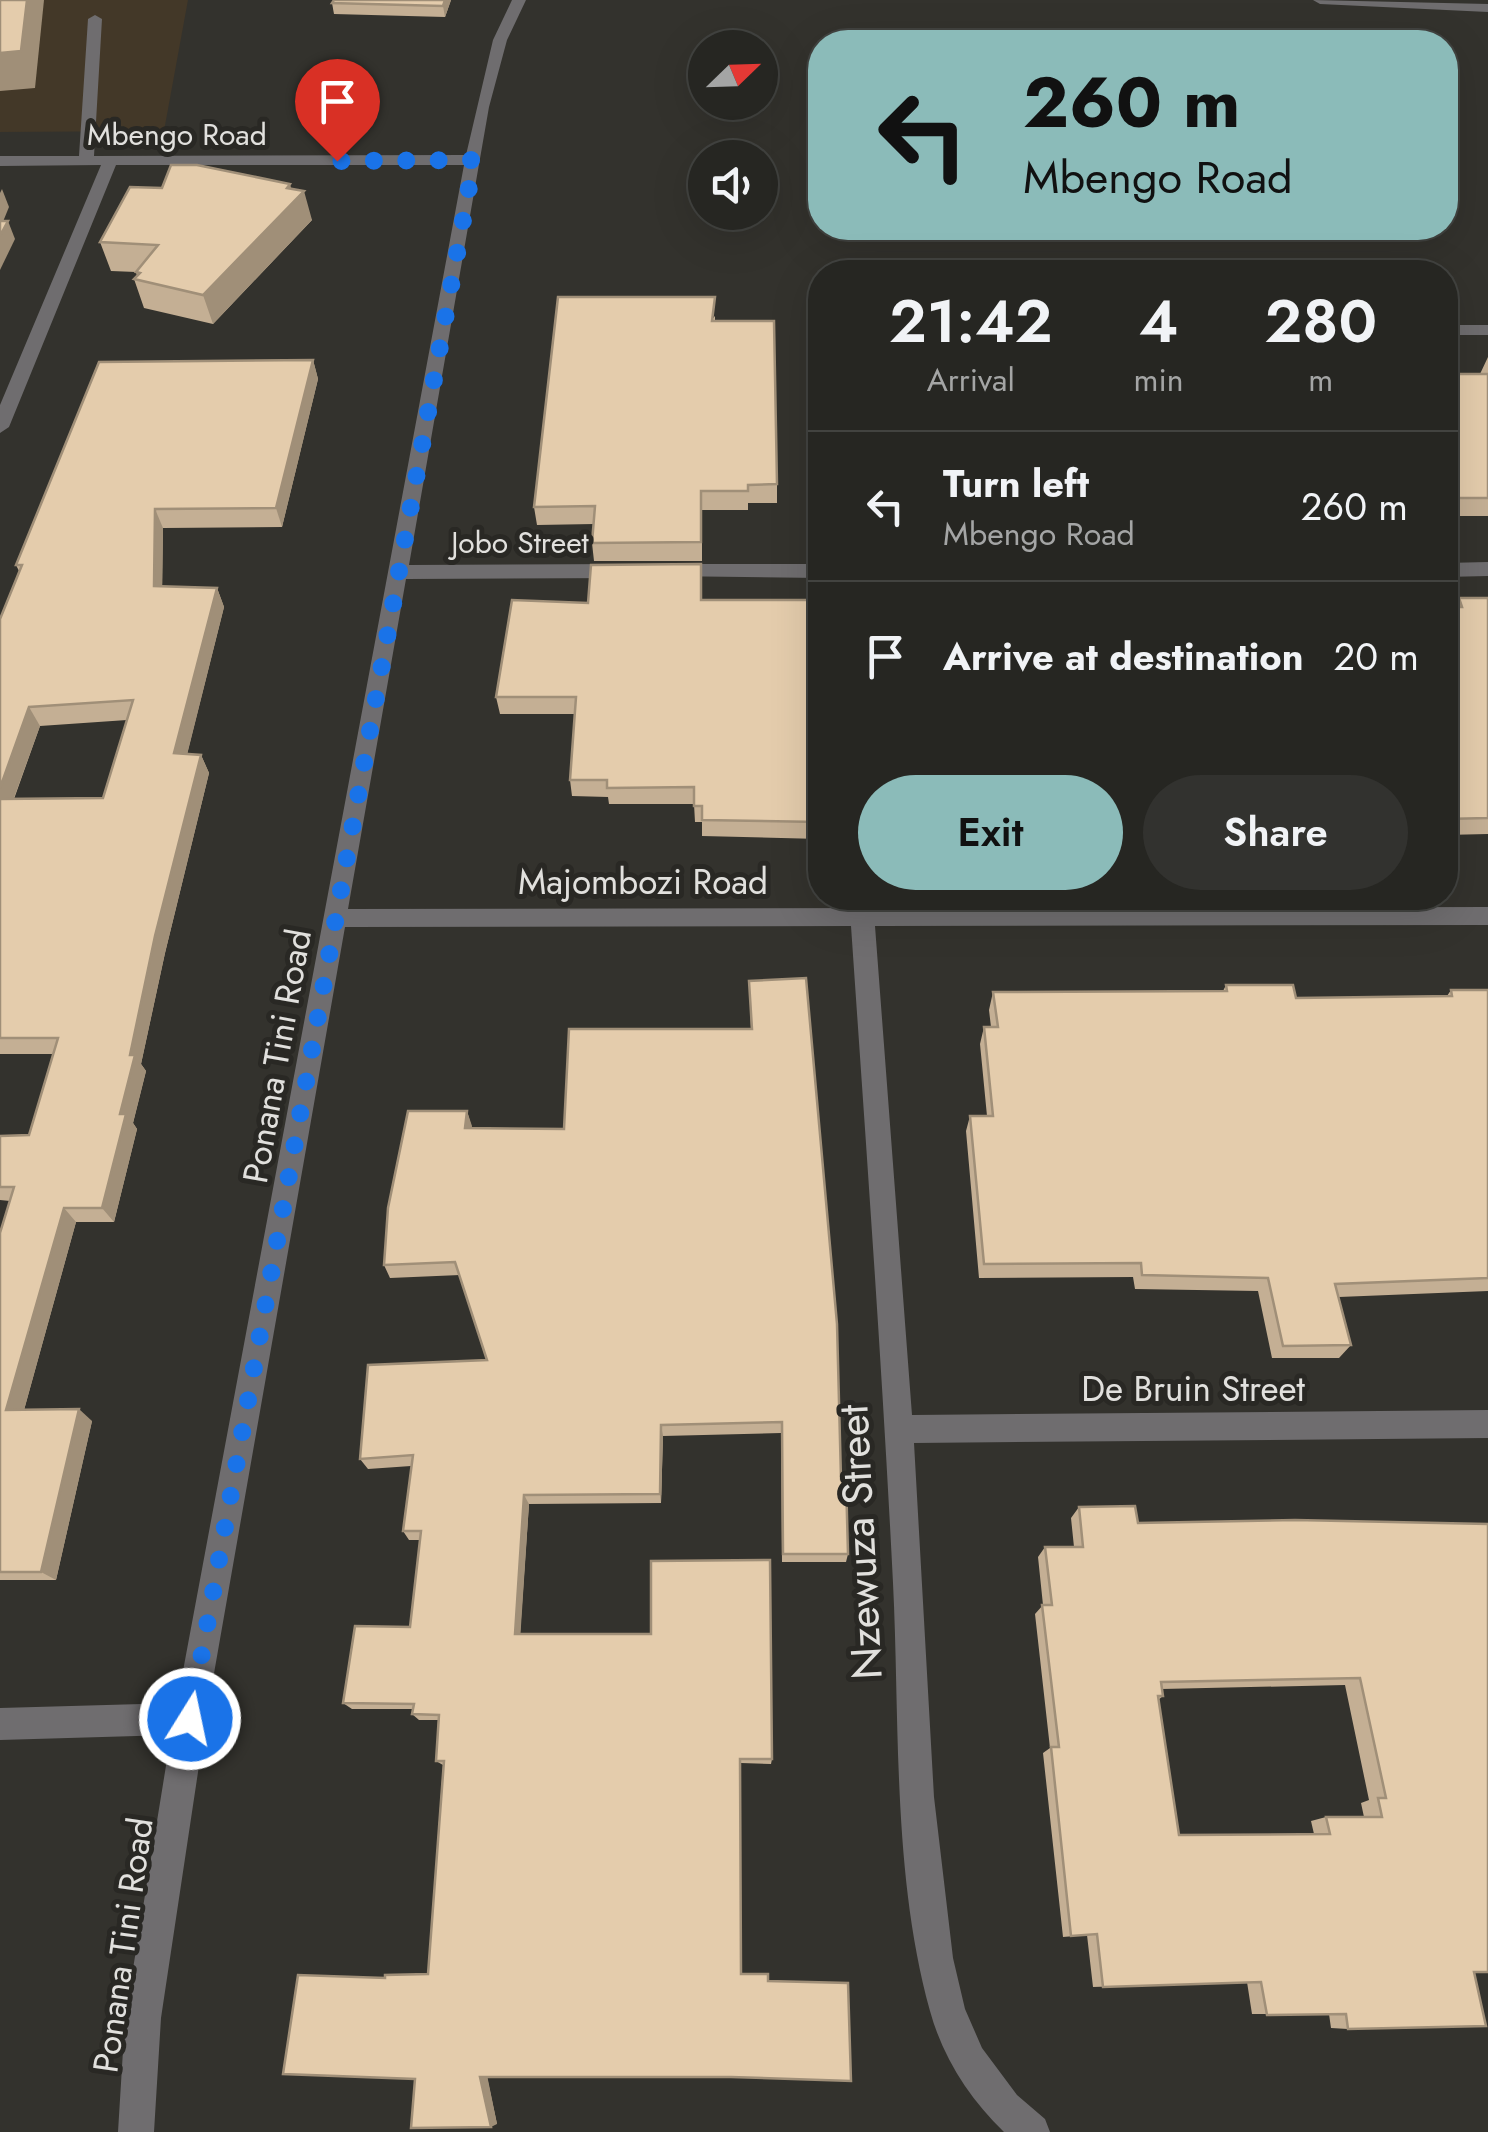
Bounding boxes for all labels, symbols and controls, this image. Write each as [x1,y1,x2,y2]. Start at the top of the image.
north arrow [688,30,778,120]
map controls [688,30,778,230]
text: 260 m [1023,52,1241,153]
pin [295,59,380,162]
icon: left [858,70,988,200]
icon: arrive [310,74,365,129]
street label: Mbengo Road [87,113,267,156]
button: sound [688,140,778,230]
text: Mbengo Road [1023,145,1293,210]
text: 21:42 [889,278,1053,365]
text: 4 [1139,278,1178,365]
text: 280 [1265,278,1377,365]
text: Arrival [927,357,1015,403]
text: min [1134,357,1184,403]
text: m [1308,357,1333,403]
text: Turn left [943,456,1089,511]
icon: left [858,479,913,534]
text: 260 m [1301,479,1408,534]
text: Mbengo Road [943,511,1135,557]
street label: Jobo Street [447,521,590,564]
icon: arrive [858,629,913,684]
text: Arrive at destination [943,629,1304,684]
text: 20 m [1334,629,1419,684]
button: Exit [858,775,1123,890]
button: Share [1143,775,1408,890]
street label: Majombozi Road [518,857,768,907]
street label: Ponana Tini Road [230,925,324,1187]
street label: De Bruin Street [1081,1364,1305,1414]
street label: Nzewuza Street [822,1403,898,1681]
position arrow [138,1667,242,1771]
street label: Ponana Tini Road [80,1814,166,2076]

